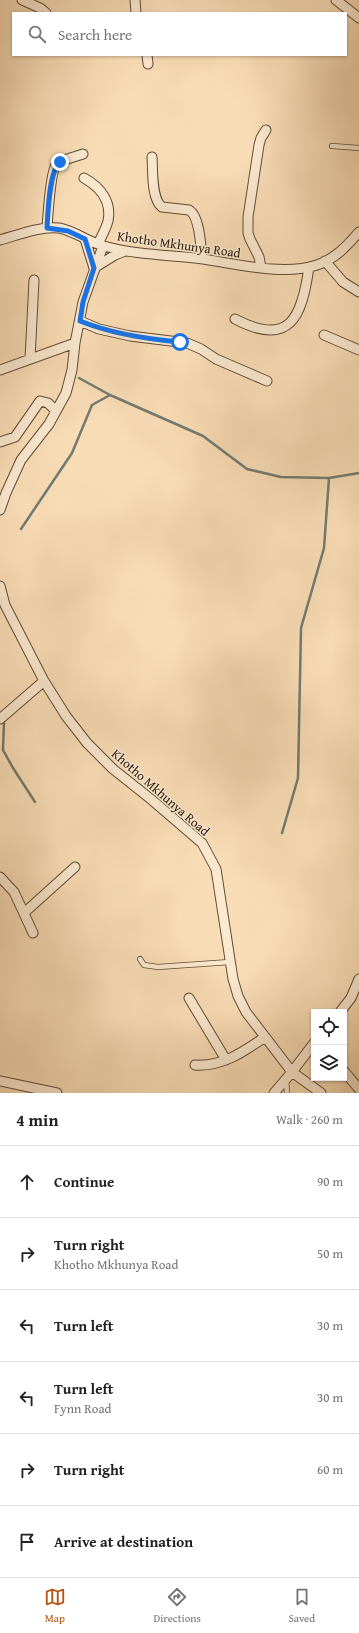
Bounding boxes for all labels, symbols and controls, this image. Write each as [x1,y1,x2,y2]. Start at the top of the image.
search box [12,12,347,56]
icon: search [26,23,48,45]
text: Search here [58,24,132,45]
route end [51,153,69,171]
street label: Khotho Mkhunya Road [116,226,242,263]
route start [171,333,189,351]
street label: Khotho Mkhunya Road [108,744,214,840]
map controls [311,1009,347,1081]
button: locate [311,1009,347,1045]
button: layers [311,1045,347,1081]
text: 4 min [16,1107,58,1132]
text: Walk · 260 m [276,1110,343,1129]
icon: ahead [16,1171,38,1193]
text: Continue [54,1171,115,1192]
text: 90 m [317,1172,343,1191]
text: Turn right [54,1234,125,1255]
icon: right [16,1243,38,1265]
text: 50 m [317,1244,343,1263]
text: Khotho Mkhunya Road [54,1255,178,1274]
icon: left [16,1315,38,1337]
text: Turn left [54,1315,113,1336]
text: 30 m [317,1316,343,1335]
text: Turn left [54,1378,113,1399]
icon: left [16,1387,38,1409]
text: 30 m [317,1388,343,1407]
text: Fynn Road [54,1399,111,1418]
icon: right [16,1459,38,1481]
text: Turn right [54,1459,125,1480]
text: 60 m [317,1460,343,1479]
icon: arrive [16,1531,38,1553]
text: Arrive at destination [54,1531,193,1552]
tab: Map [44,1586,66,1626]
tab: Directions [154,1586,201,1626]
tab: Saved [288,1586,315,1626]

